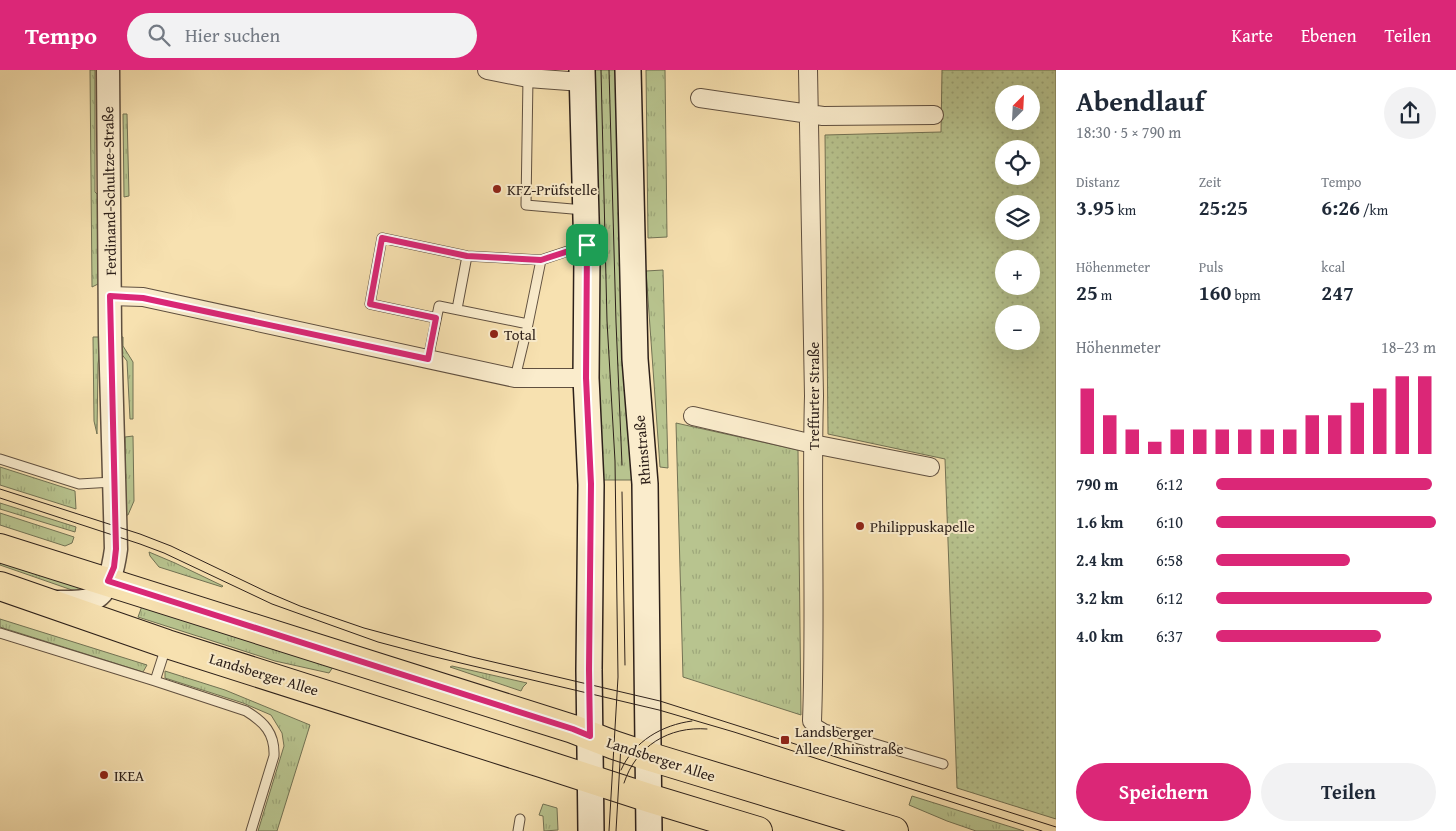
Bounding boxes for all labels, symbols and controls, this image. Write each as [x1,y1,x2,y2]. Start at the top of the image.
search box [127,13,477,58]
text: Tempo [25,18,97,53]
icon: search [145,21,173,49]
text: Hier suchen [185,21,280,49]
text: Karte [1232,22,1273,49]
text: Ebenen [1301,22,1357,49]
text: Teilen [1385,22,1431,49]
text: Abendlauf [1076,80,1204,121]
north arrow [995,85,1040,130]
map controls [995,85,1040,350]
button: share [1384,87,1436,139]
street label: Ferdinand-Schultze-Straße [97,106,121,276]
text: 18:30 · 5 × 790 m [1076,120,1181,144]
button: locate [995,140,1040,185]
text: Distanz [1076,172,1120,192]
text: Zeit [1199,172,1222,192]
text: Tempo [1321,172,1361,192]
place label: KFZ-Prüfstelle [507,179,597,200]
marker: KFZ-Prüfstelle [491,183,503,195]
text: 3.95 [1076,192,1115,223]
text: 25:25 [1199,192,1248,223]
text: 6:26 [1321,192,1360,223]
button: layers [995,195,1040,240]
text: km [1115,200,1136,220]
text: /km [1360,200,1388,220]
pin [566,224,608,266]
icon: arrive [573,231,601,259]
button: + [995,250,1040,295]
text: Höhenmeter [1076,257,1150,277]
text: Puls [1199,257,1223,277]
text: kcal [1321,257,1345,277]
text: 25 [1076,277,1098,308]
text: 160 [1199,277,1231,308]
text: 247 [1321,277,1354,308]
text: m [1098,285,1112,305]
text: bpm [1231,285,1261,305]
button: − [995,305,1040,350]
place label: Total [504,324,536,345]
marker: Total [488,328,500,340]
text: Höhenmeter [1076,335,1161,359]
text: 18–23 m [1381,335,1436,359]
street label: Treffurter Straße [803,342,824,450]
street label: Rhinstraße [628,414,656,486]
text: 790 m [1076,472,1118,496]
text: 6:12 [1156,472,1183,496]
text: 1.6 km [1076,510,1123,534]
text: 6:10 [1156,510,1183,534]
place label: Philippuskapelle [870,516,975,537]
marker: Philippuskapelle [854,520,866,532]
text: 2.4 km [1076,548,1123,572]
text: 6:58 [1156,548,1183,572]
text: 3.2 km [1076,586,1123,610]
text: 6:12 [1156,586,1183,610]
text: 4.0 km [1076,624,1123,648]
text: 6:37 [1156,624,1183,648]
street label: Landsberger Allee [207,647,321,701]
place label: Landsberger Allee/Rhinstraße [795,721,904,759]
street label: Landsberger Allee [604,731,718,787]
marker: Landsberger Allee/Rhinstraße [779,734,791,746]
button: Speichern [1076,763,1251,821]
button: Teilen [1261,763,1436,821]
place label: IKEA [114,765,144,786]
marker: IKEA [98,769,110,781]

